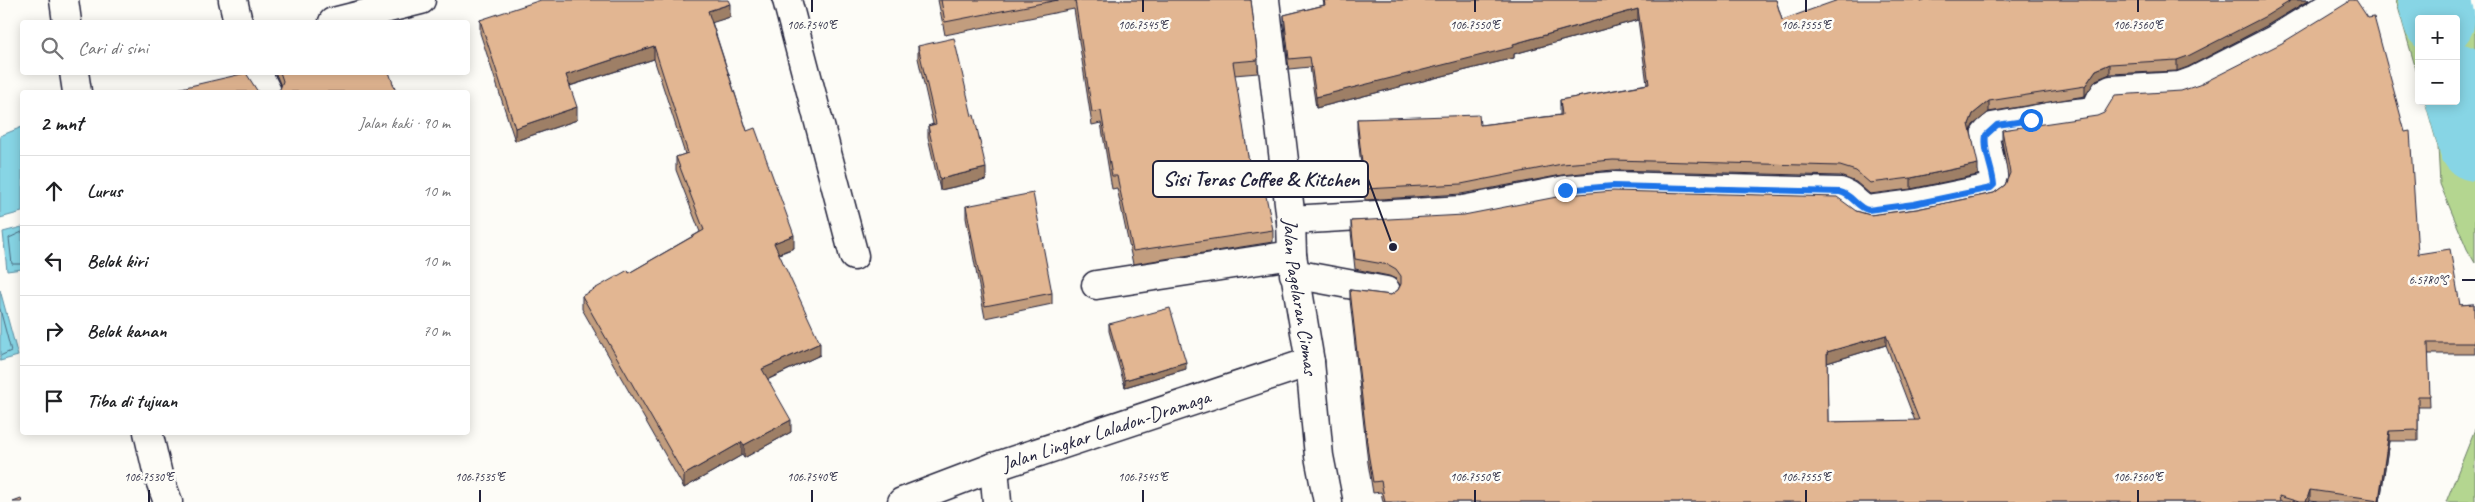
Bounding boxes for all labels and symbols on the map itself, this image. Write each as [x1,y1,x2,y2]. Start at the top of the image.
text: 106.7540°E [787,17,839,33]
text: 106.7545°E [1118,17,1170,33]
text: 106.7550°E [1450,17,1502,33]
text: 106.7555°E [1781,17,1833,33]
text: 106.7560°E [2113,17,2165,33]
route start [2020,109,2043,132]
callout: Sisi Teras Coffee & Kitchen [1153,161,1368,197]
text: Sisi Teras Coffee & Kitchen [1163,166,1361,192]
route end [1554,179,1577,202]
street label: Jalan Pagelaran Ciomas [1278,217,1324,378]
text: 6.5780°S [2409,272,2449,288]
street label: Jalan Lingkar Laladon-Dramaga [997,383,1215,477]
text: 106.7530°E [124,469,176,485]
text: 106.7535°E [455,469,507,485]
text: 106.7540°E [787,469,839,485]
text: 106.7545°E [1118,469,1170,485]
text: 106.7550°E [1450,469,1502,485]
text: 106.7555°E [1781,469,1833,485]
text: 106.7560°E [2113,469,2165,485]

